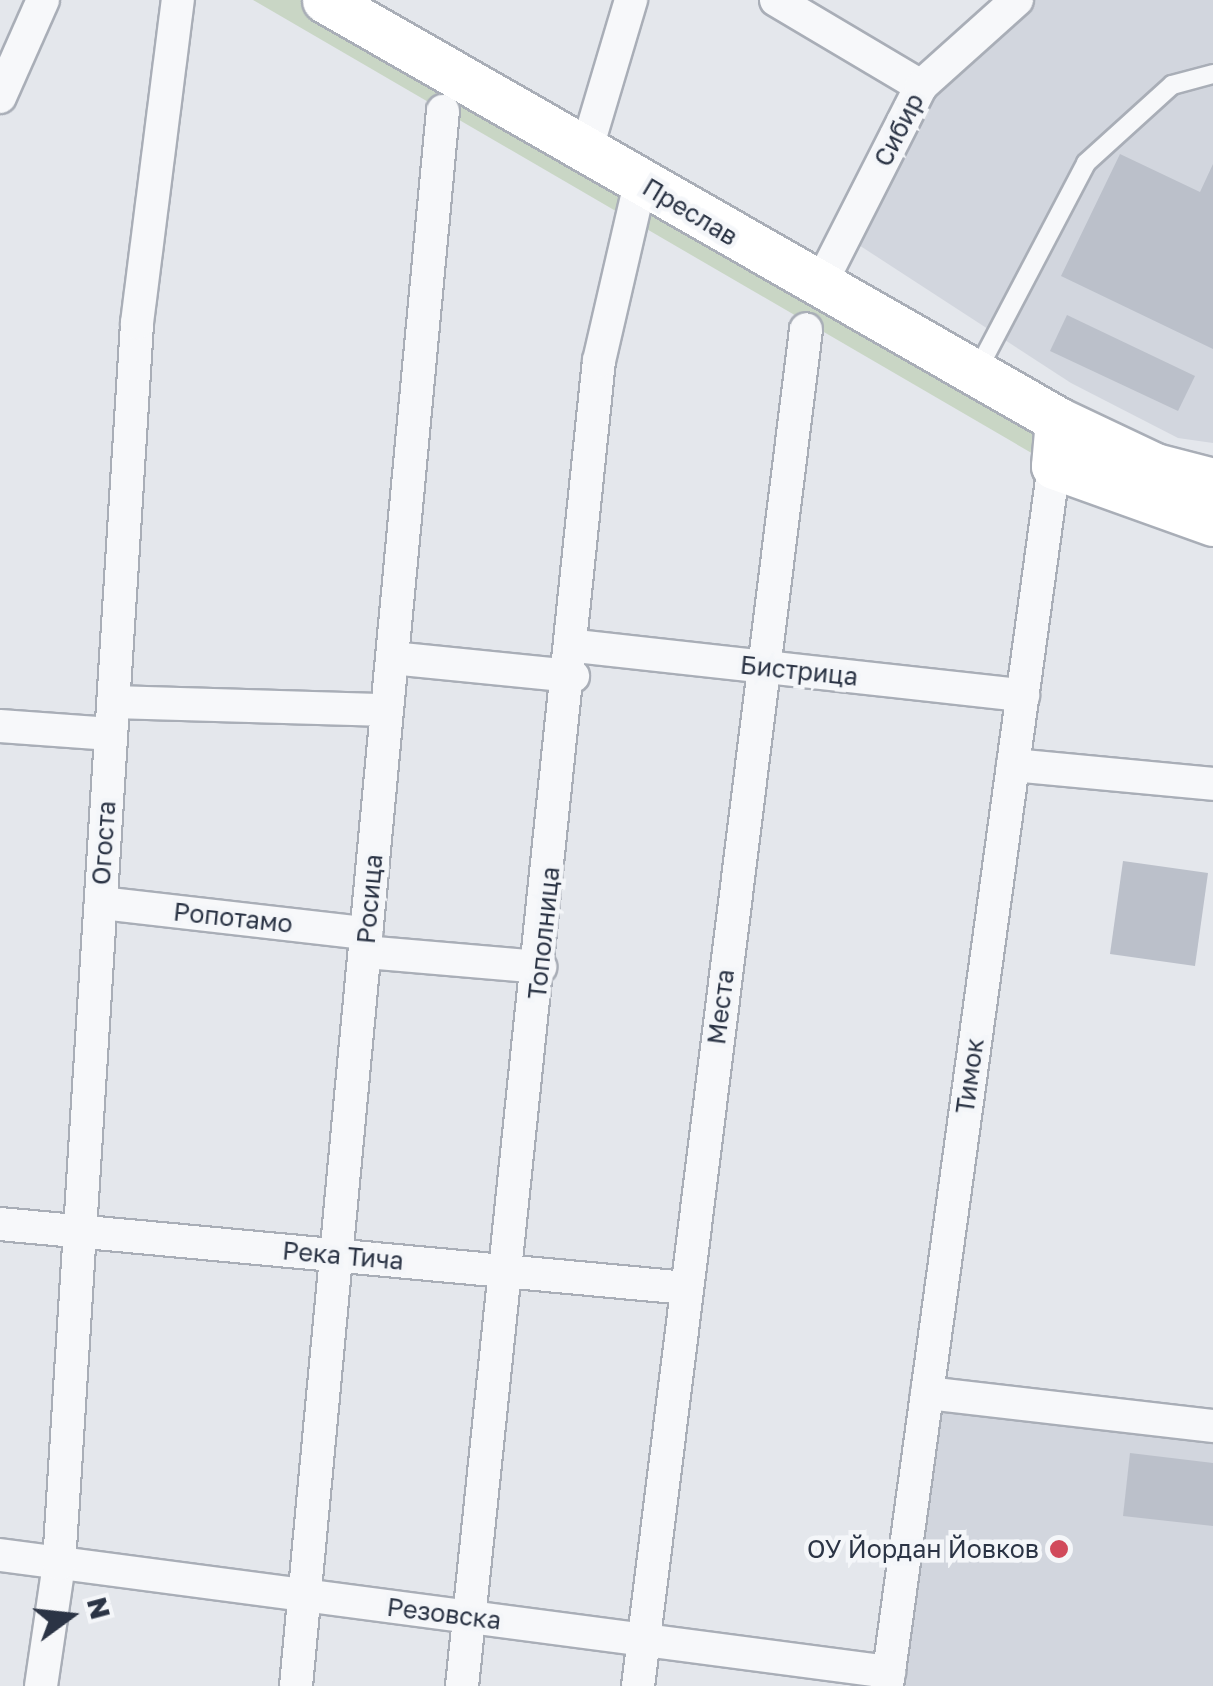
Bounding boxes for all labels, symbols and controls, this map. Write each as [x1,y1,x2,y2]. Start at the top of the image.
street label: Сибир [868,89,930,171]
street label: Преслав [637,172,743,252]
street label: Бистрица [739,650,859,692]
street label: Огоста [86,800,122,886]
street label: Росица [351,853,389,945]
street label: Тополница [522,865,566,1001]
street label: Ропотамо [172,897,294,939]
street label: Места [702,968,740,1046]
street label: Тимок [950,1036,990,1116]
street label: Река Тича [281,1236,405,1276]
place label: ОУ Йордан Йовков [807,1534,1039,1564]
marker: ОУ Йордан Йовков [1048,1538,1070,1560]
north arrow [20,1566,120,1666]
street label: Резовска [385,1592,503,1636]
text: N [81,1594,118,1623]

